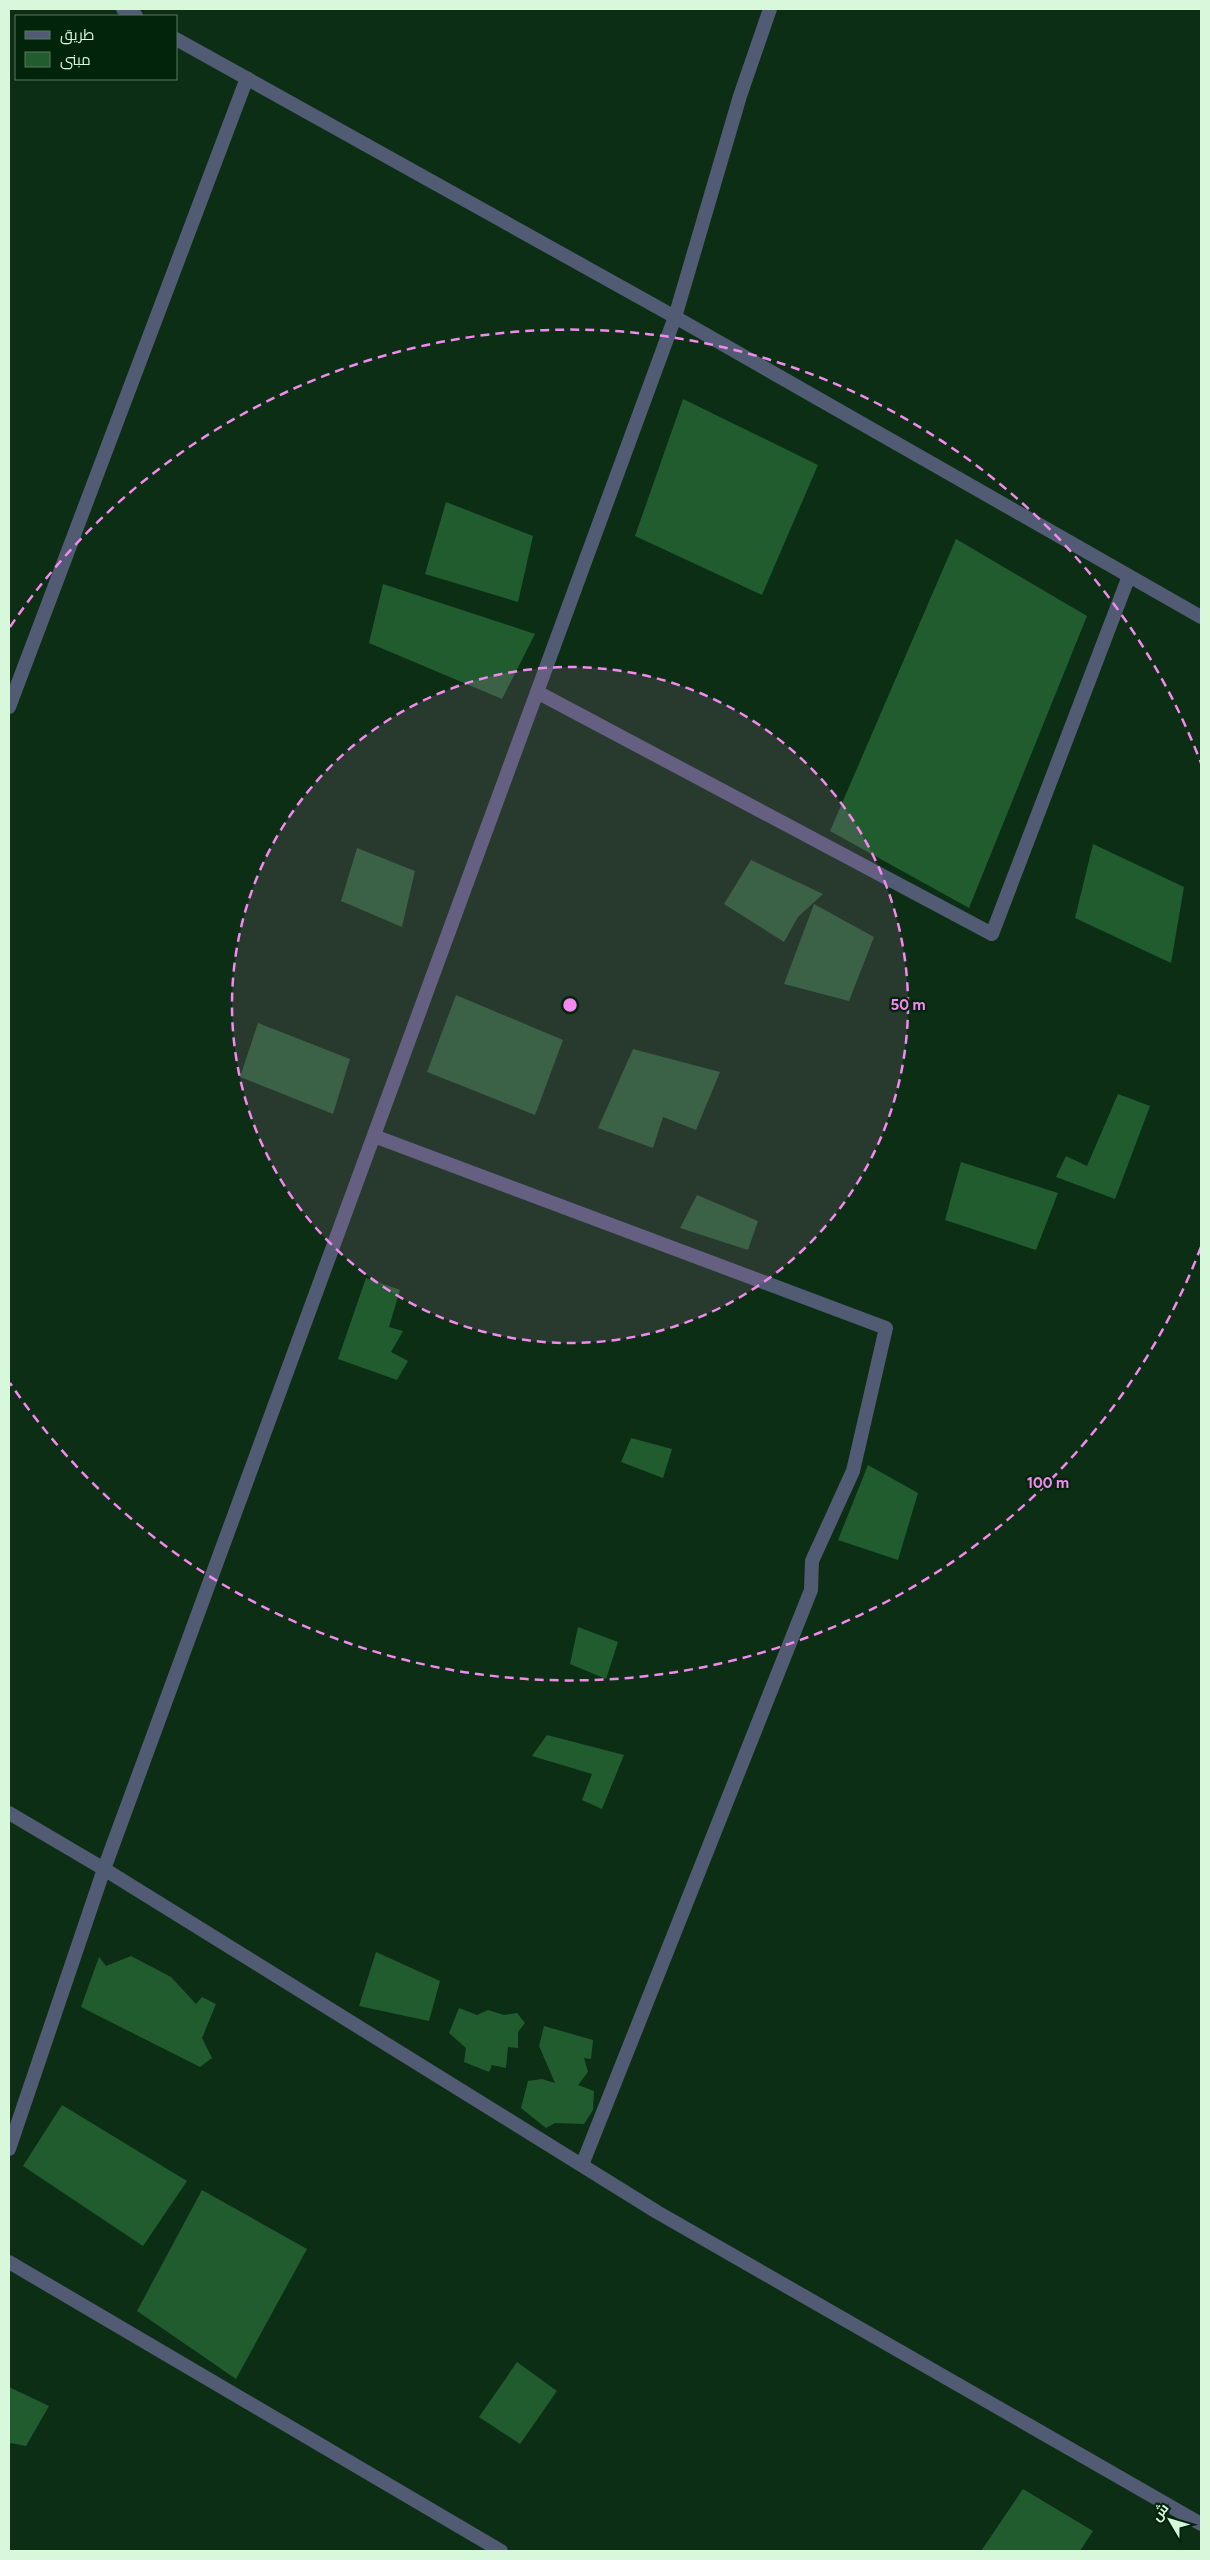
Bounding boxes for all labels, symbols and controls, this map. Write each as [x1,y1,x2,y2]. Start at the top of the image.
legend [15,15,178,80]
text: طريق [60,26,94,45]
text: مبنى [60,51,91,70]
centre of rings [561,996,579,1014]
text: 50 m [890,996,926,1014]
text: 100 m [1027,1474,1069,1492]
north arrow [1145,2495,1195,2545]
text: ش [1148,2500,1172,2525]

